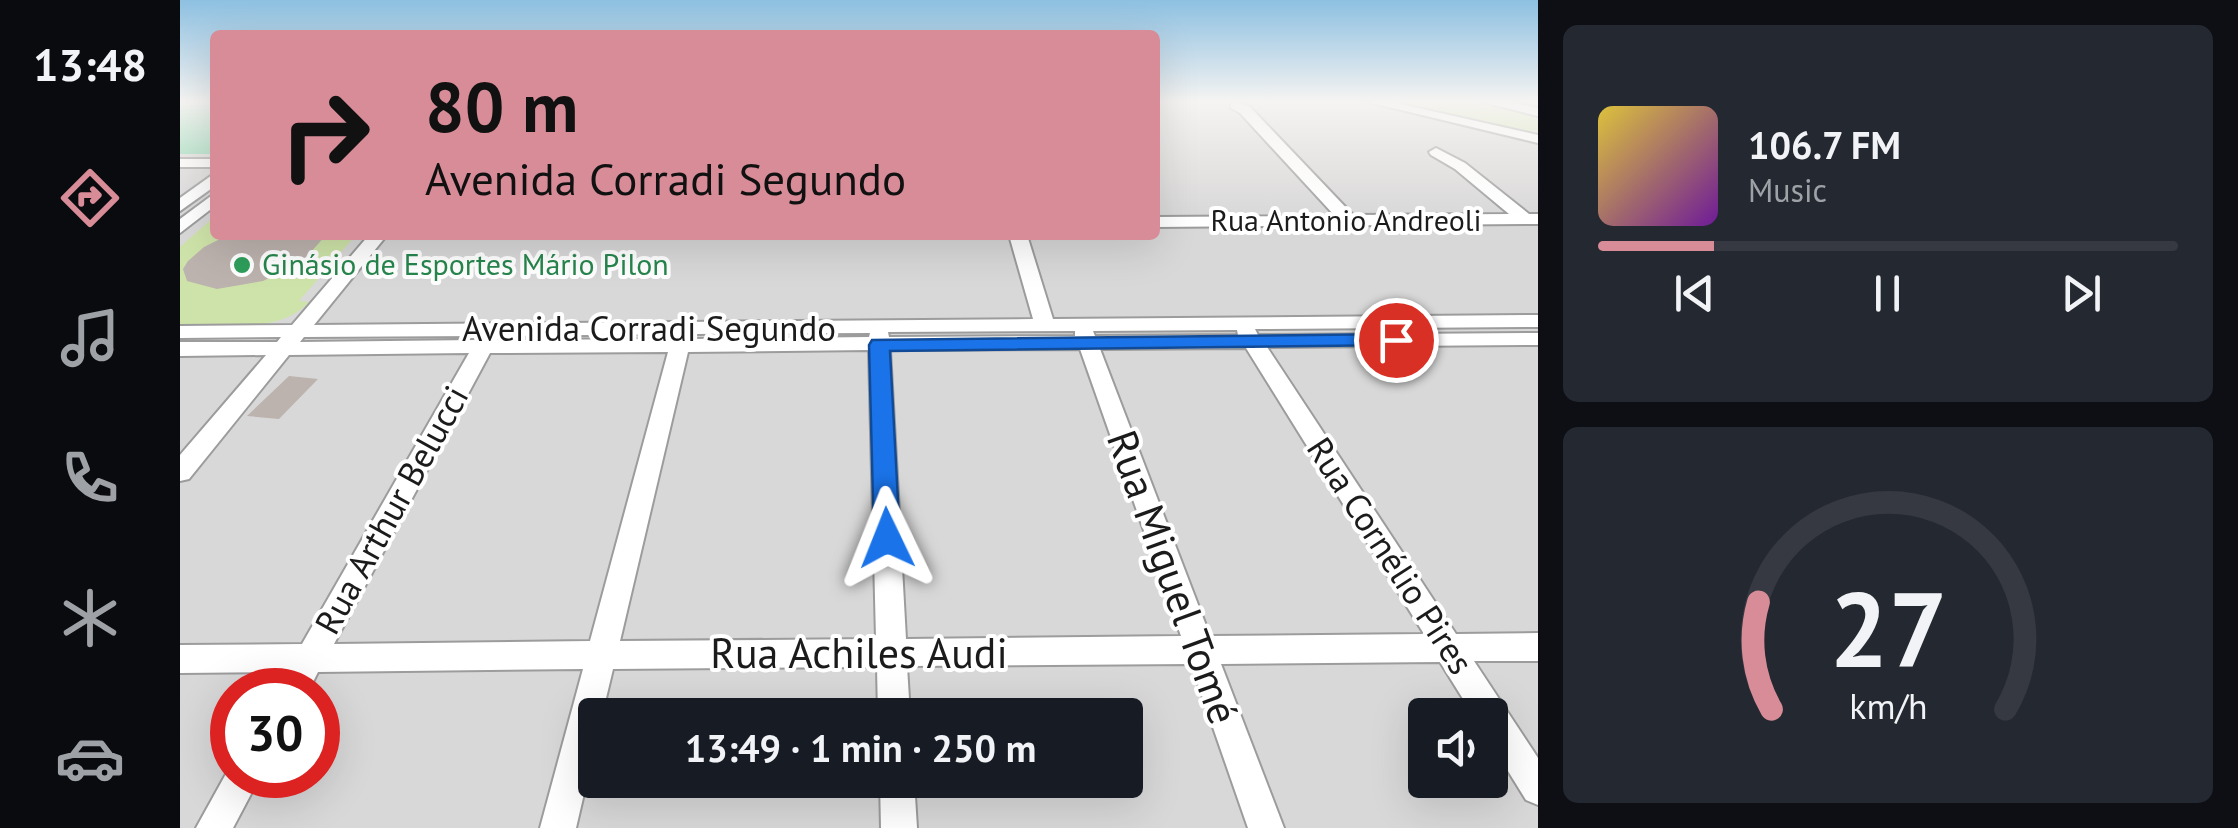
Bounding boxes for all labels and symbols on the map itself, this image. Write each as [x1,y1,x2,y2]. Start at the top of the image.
street label: Rua Antonio Andreoli [1210,200,1482,239]
place label: Ginásio de Esportes Mário Pilon [262,244,669,283]
marker: Ginásio de Esportes Mário Pilon [231,254,253,276]
pin [1354,298,1439,383]
street label: Avenida Corradi Segundo [462,305,836,351]
street label: Rua Arthur Belucci [304,377,478,642]
street label: Rua Miguel Tomé [1095,423,1252,731]
street label: Rua Cornélio Pires [1297,428,1485,683]
position arrow [835,486,939,590]
street label: Rua Achiles Audi [710,625,1008,680]
speed limit sign: 30 [210,668,340,798]

